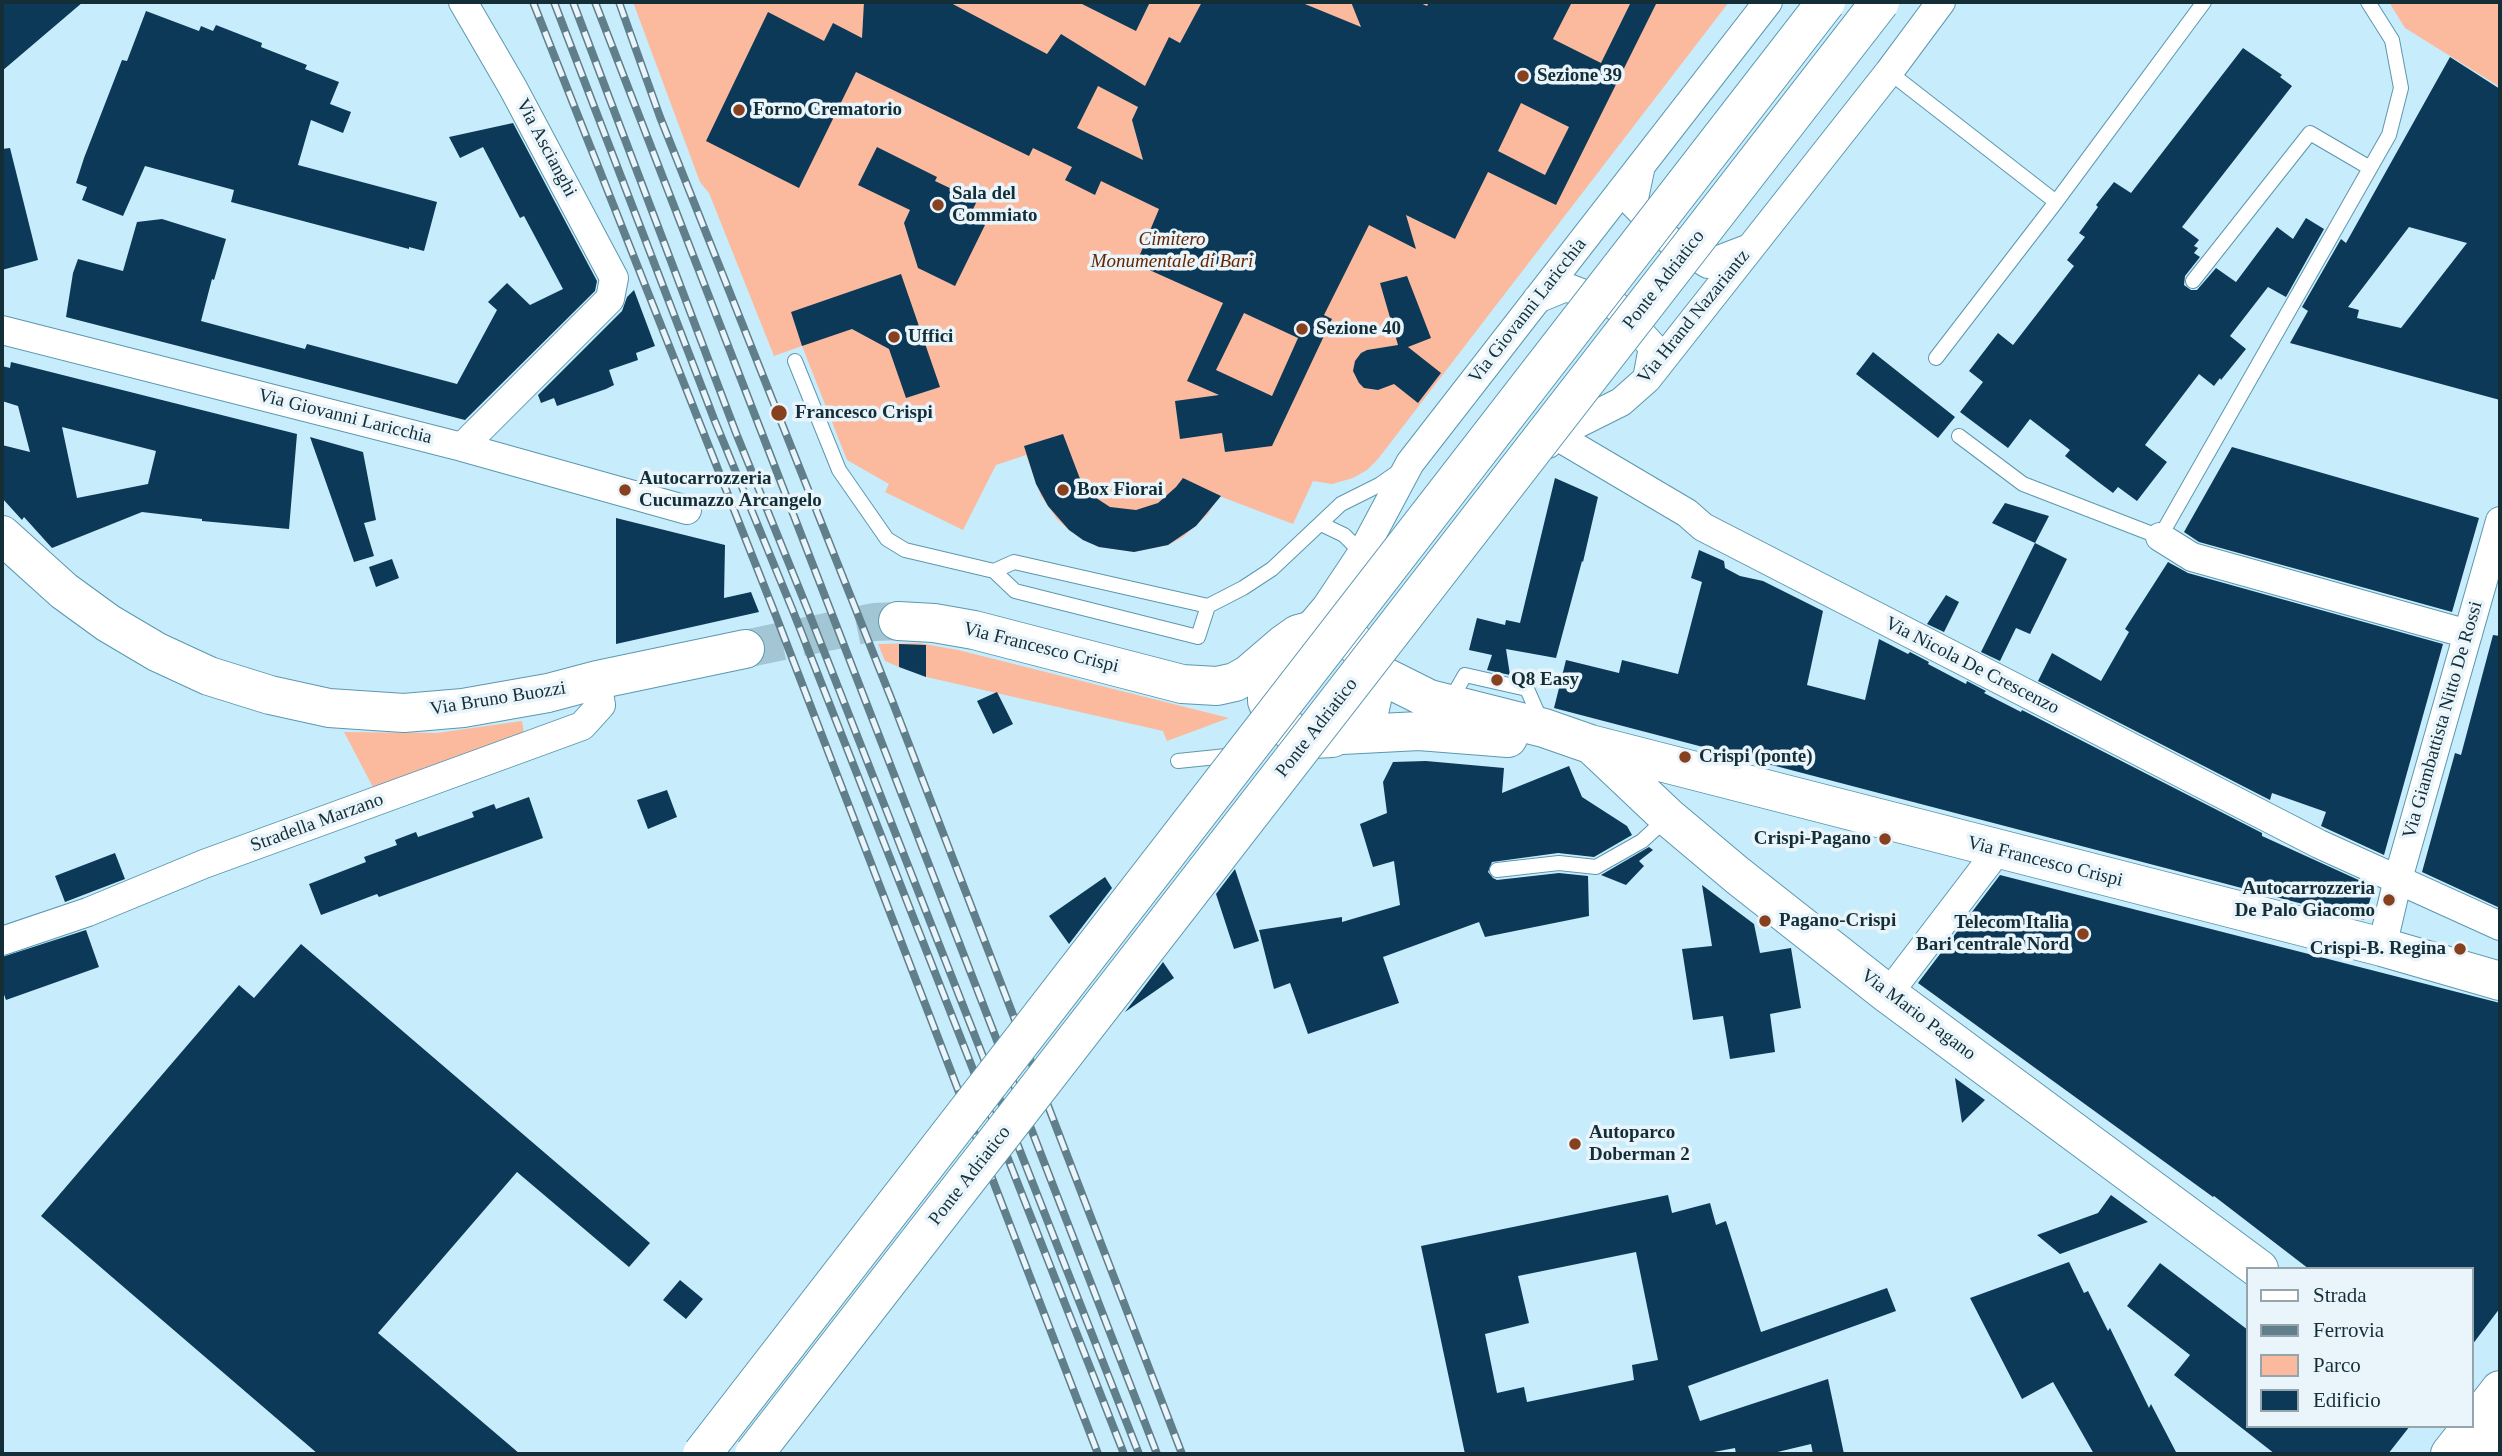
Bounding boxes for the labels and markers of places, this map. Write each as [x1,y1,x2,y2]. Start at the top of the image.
place label: Sezione 39 [1537,65,1622,87]
marker: Sezione 39 [1515,68,1531,84]
place label: Forno Crematorio [753,99,902,121]
marker: Forno Crematorio [731,102,747,118]
place label: Sala del Commiato [952,183,1037,227]
marker: Sala del Commiato [930,197,946,213]
place label: Sezione 40 [1316,318,1401,340]
marker: Sezione 40 [1294,321,1310,337]
place label: Uffici [908,326,953,348]
marker: Uffici [886,329,902,345]
place label: Francesco Crispi [795,402,933,424]
marker: Francesco Crispi [769,403,789,423]
place label: Autocarrozzeria Cucumazzo Arcangelo [639,468,822,512]
place label: Box Fiorai [1077,479,1163,501]
marker: Autocarrozzeria Cucumazzo Arcangelo [617,482,633,498]
marker: Box Fiorai [1055,482,1071,498]
place label: Q8 Easy [1511,669,1579,691]
marker: Q8 Easy [1489,672,1505,688]
place label: Crispi (ponte) [1699,746,1812,768]
marker: Crispi (ponte) [1677,749,1693,765]
place label: Crispi-Pagano [1754,828,1871,850]
marker: Crispi-Pagano [1877,831,1893,847]
place label: Autocarrozzeria De Palo Giacomo [2235,878,2375,922]
marker: Autocarrozzeria De Palo Giacomo [2381,892,2397,908]
place label: Pagano-Crispi [1779,910,1896,932]
place label: Telecom Italia Bari centrale Nord [1916,912,2069,956]
marker: Pagano-Crispi [1757,913,1773,929]
marker: Telecom Italia Bari centrale Nord [2075,926,2091,942]
place label: Crispi-B. Regina [2310,938,2446,960]
marker: Crispi-B. Regina [2452,941,2468,957]
place label: Autoparco Doberman 2 [1589,1122,1690,1166]
marker: Autoparco Doberman 2 [1567,1136,1583,1152]

